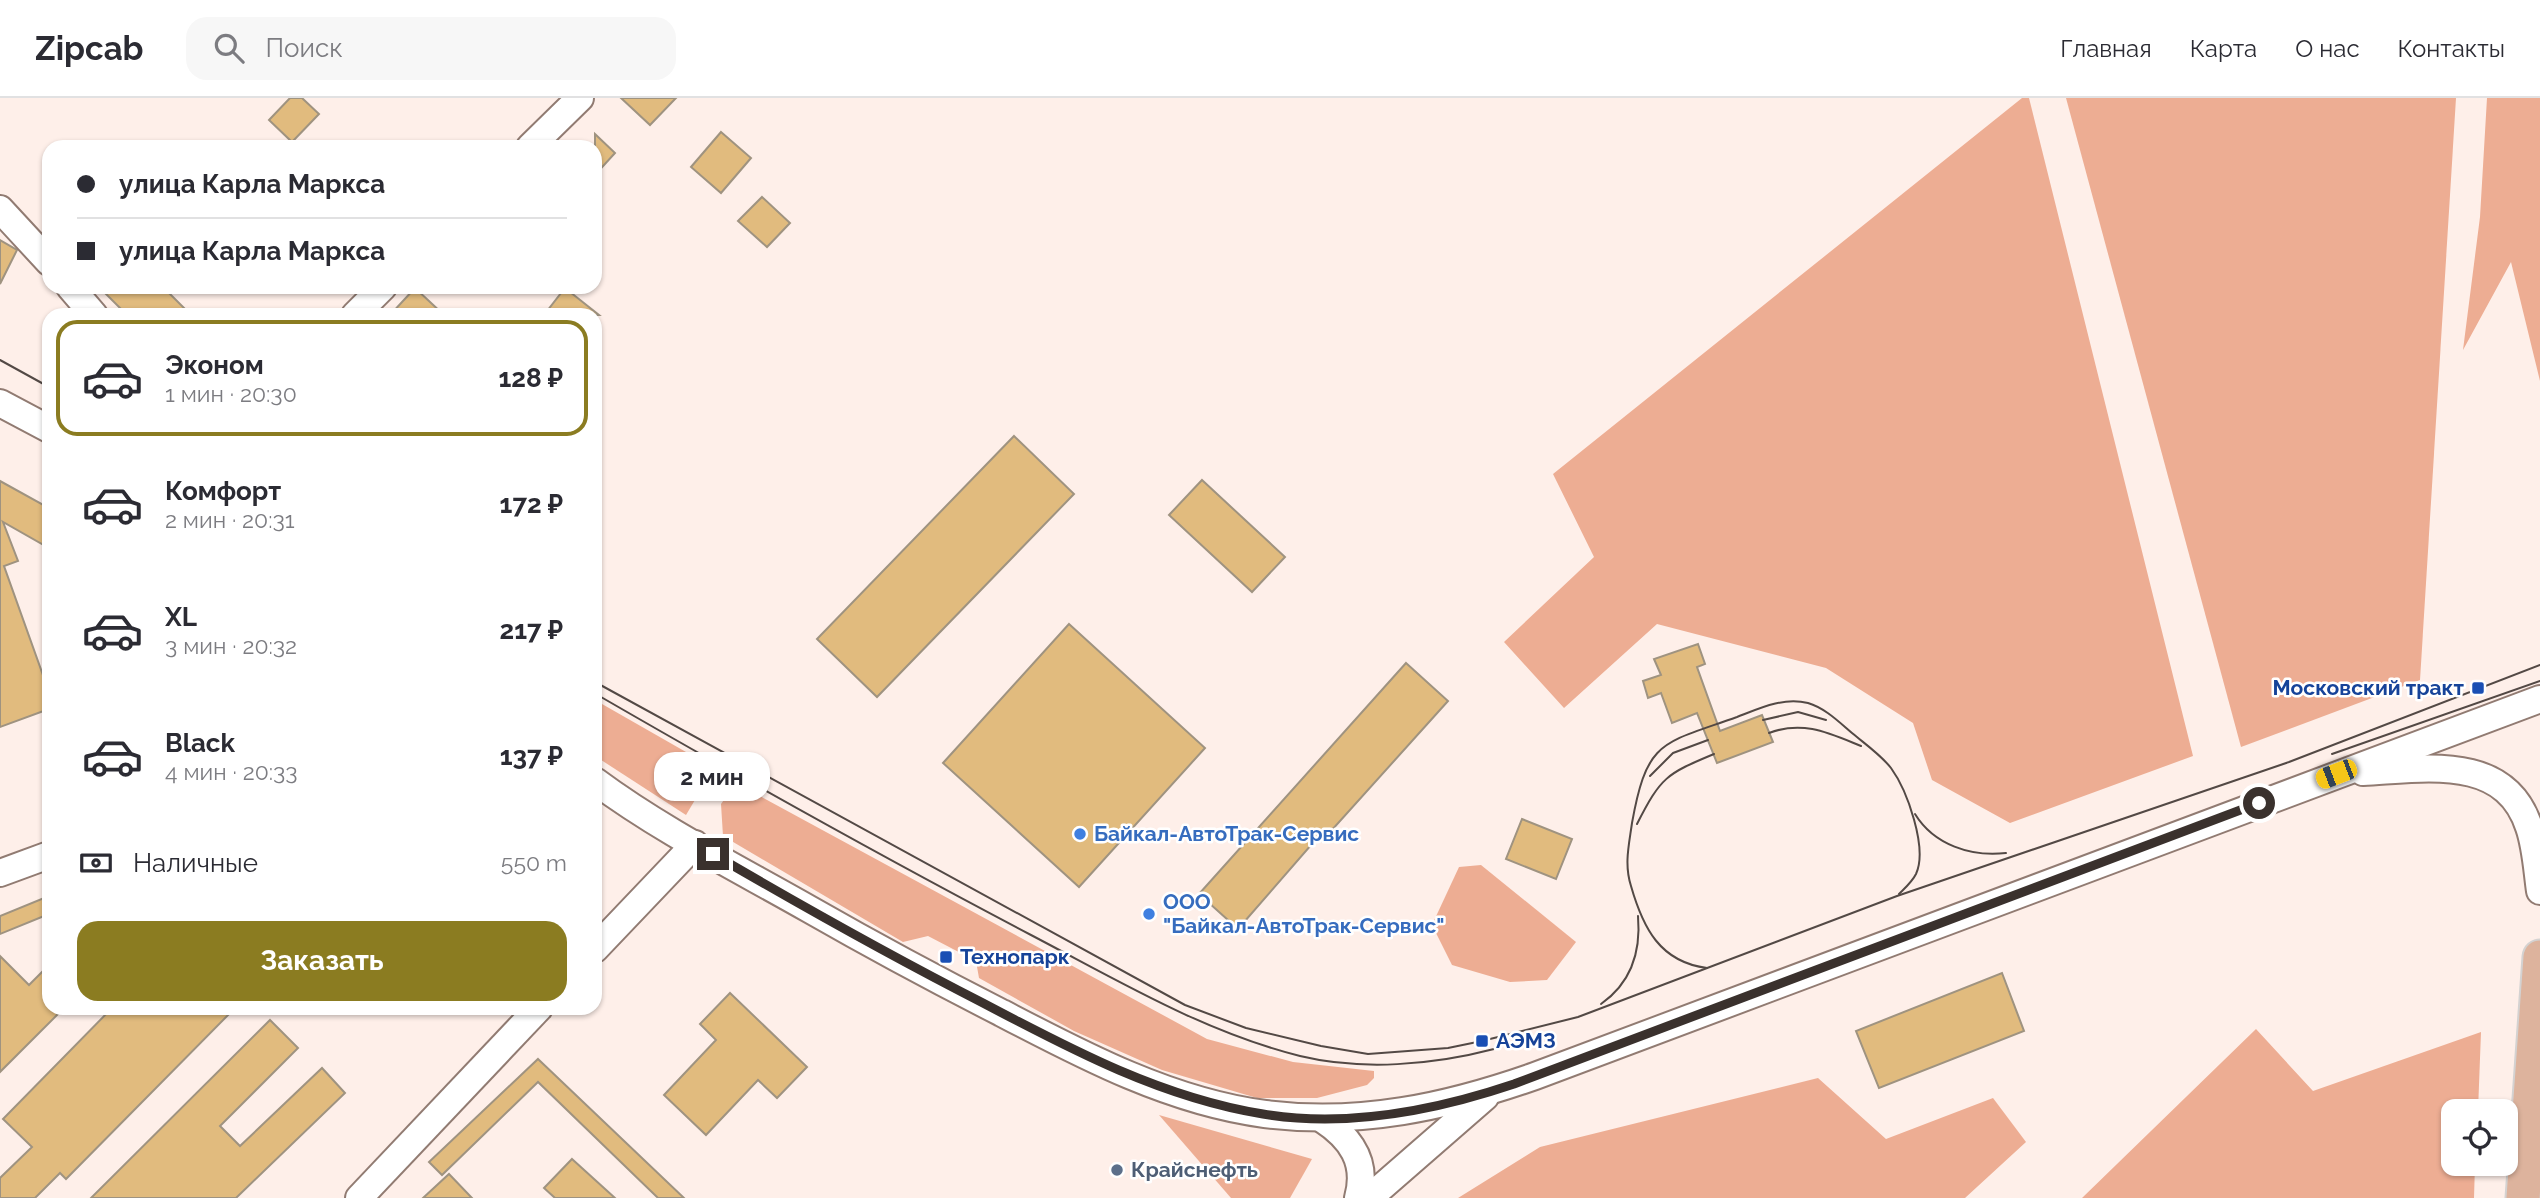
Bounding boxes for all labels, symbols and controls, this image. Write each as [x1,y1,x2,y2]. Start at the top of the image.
search box [186,17,676,80]
text: Zipcab [35,29,144,68]
icon: search [210,29,248,67]
text: Поиск [266,33,343,63]
text: Главная [2060,34,2152,63]
text: Карта [2190,34,2257,63]
text: О нас [2295,34,2360,63]
text: Контакты [2398,34,2505,63]
text: улица Карла Маркса [119,169,385,199]
text: улица Карла Маркса [119,236,385,266]
icon: car [81,347,144,410]
text: Эконом [165,350,264,380]
text: 128 ₽ [498,363,563,393]
text: 1 мин · 20:30 [165,380,297,407]
icon: car [81,473,144,536]
text: Комфорт [165,476,281,506]
text: 172 ₽ [500,489,563,519]
text: 2 мин · 20:31 [165,506,295,533]
icon: car [81,599,144,662]
text: XL [165,602,197,632]
text: 217 ₽ [500,615,563,645]
text: 3 мин · 20:32 [165,632,297,659]
place label: Московский тракт [2273,675,2465,700]
marker: Московский тракт [2470,680,2486,696]
icon: car [81,725,144,788]
text: Black [165,728,235,758]
text: 137 ₽ [500,741,563,771]
callout: 2 мин [655,752,771,802]
car [2313,757,2360,791]
text: 4 мин · 20:33 [165,758,298,785]
text: 2 мин [680,763,744,790]
route start [2243,787,2275,819]
place label: Байкал-АвтоТрак-Сервис [1094,821,1359,846]
marker: Байкал-АвтоТрак-Сервис [1072,826,1088,842]
route end [697,838,729,870]
icon: cash [77,844,115,882]
text: Наличные [133,848,258,878]
text: 550 m [501,849,567,876]
place label: ООО "Байкал-АвтоТрак-Сервис" [1163,889,1445,938]
marker: ООО "Байкал-АвтоТрак-Сервис" [1141,906,1157,922]
button: Заказать [77,921,567,1001]
place label: Технопарк [960,944,1070,969]
marker: Технопарк [938,949,954,965]
place label: АЭМЗ [1496,1028,1556,1053]
marker: АЭМЗ [1474,1033,1490,1049]
map controls [2441,1099,2518,1176]
button: locate [2441,1099,2518,1176]
place label: Крайснефть [1131,1157,1258,1182]
marker: Крайснефть [1109,1162,1125,1178]

